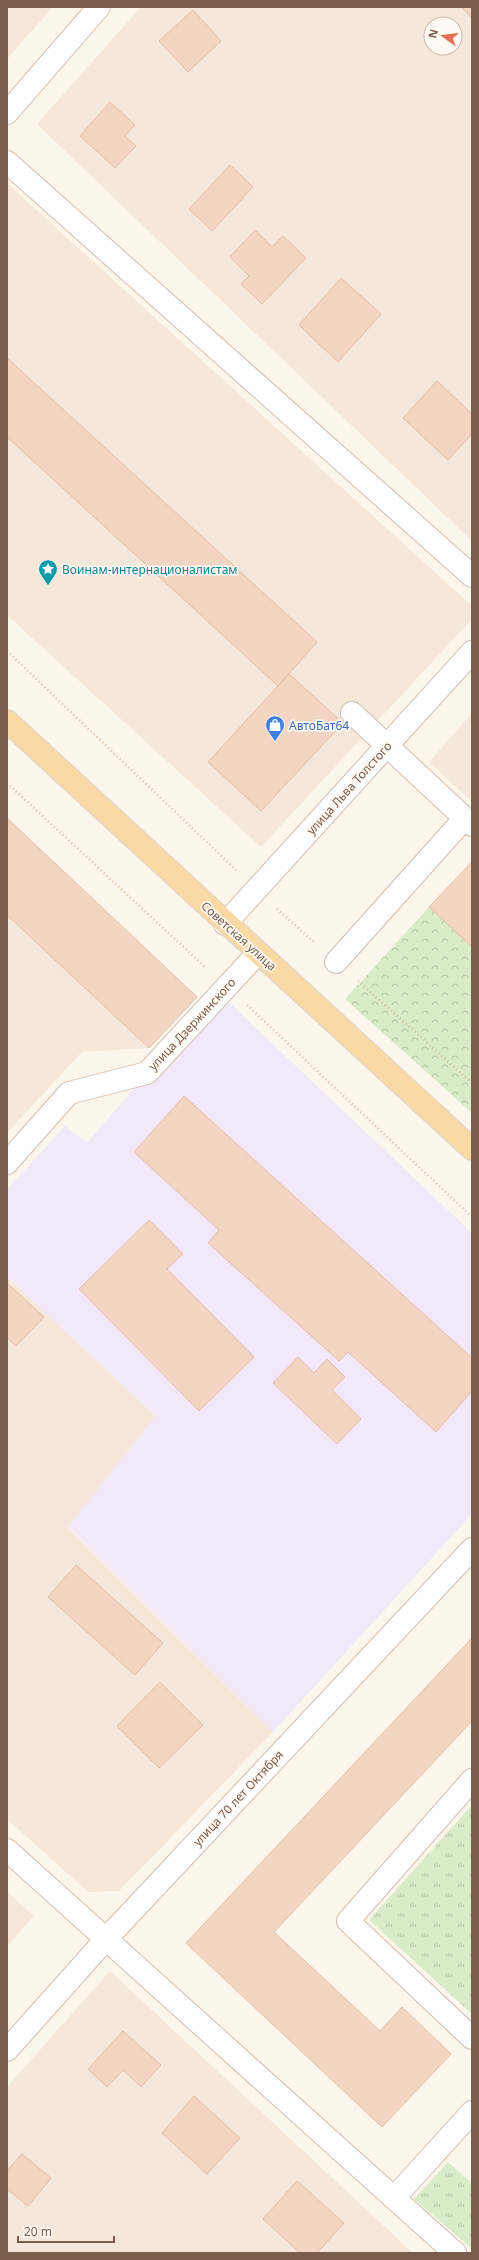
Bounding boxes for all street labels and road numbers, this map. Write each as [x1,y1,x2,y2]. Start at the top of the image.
street label: улица Льва Толстого [303,738,395,838]
street label: Советская улица [198,897,280,975]
street label: улица Дзержинского [145,974,239,1074]
street label: улица 70 лет Октября [189,1746,287,1850]

